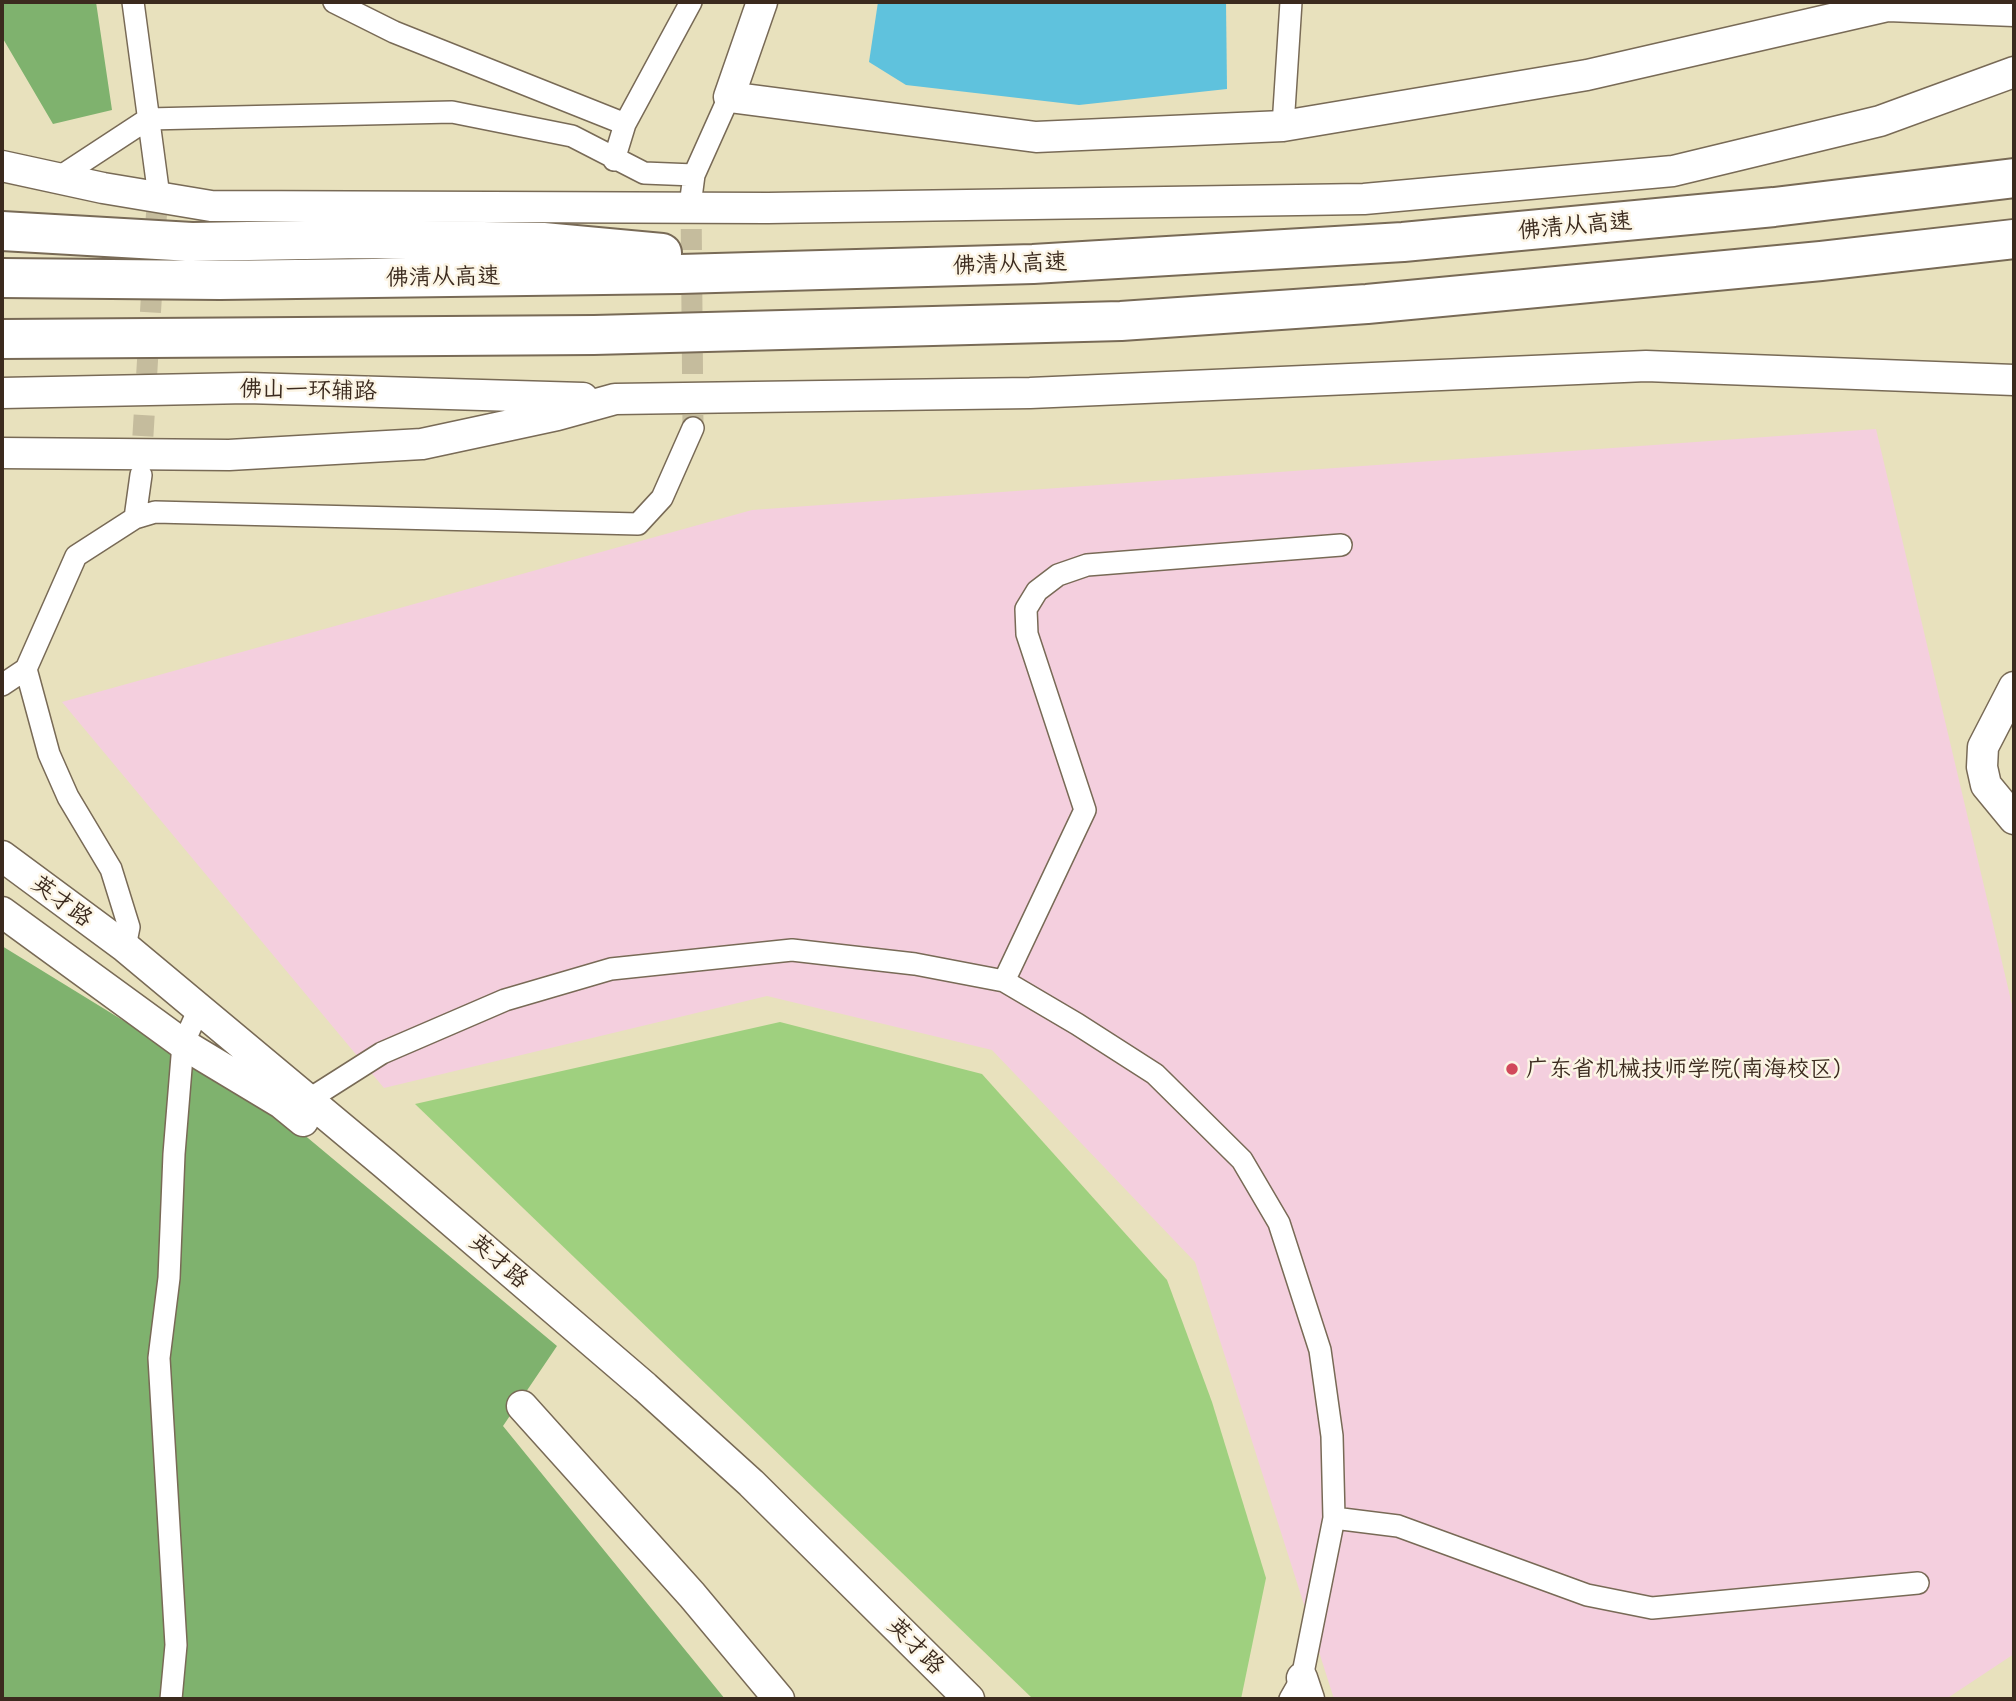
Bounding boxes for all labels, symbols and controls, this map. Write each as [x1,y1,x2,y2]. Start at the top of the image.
street label: 佛清从高速 [1517,207,1633,245]
street label: 佛清从高速 [952,248,1068,280]
street label: 佛清从高速 [385,262,501,292]
street label: 佛山一环辅路 [239,375,377,405]
street label: 英才路 [26,869,98,933]
place label: 广东省机械技师学院(南海校区) [1526,1055,1841,1083]
marker: 广东省机械技师学院(南海校区) [1504,1061,1520,1077]
street label: 英才路 [464,1228,534,1294]
street label: 英才路 [882,1612,950,1680]

